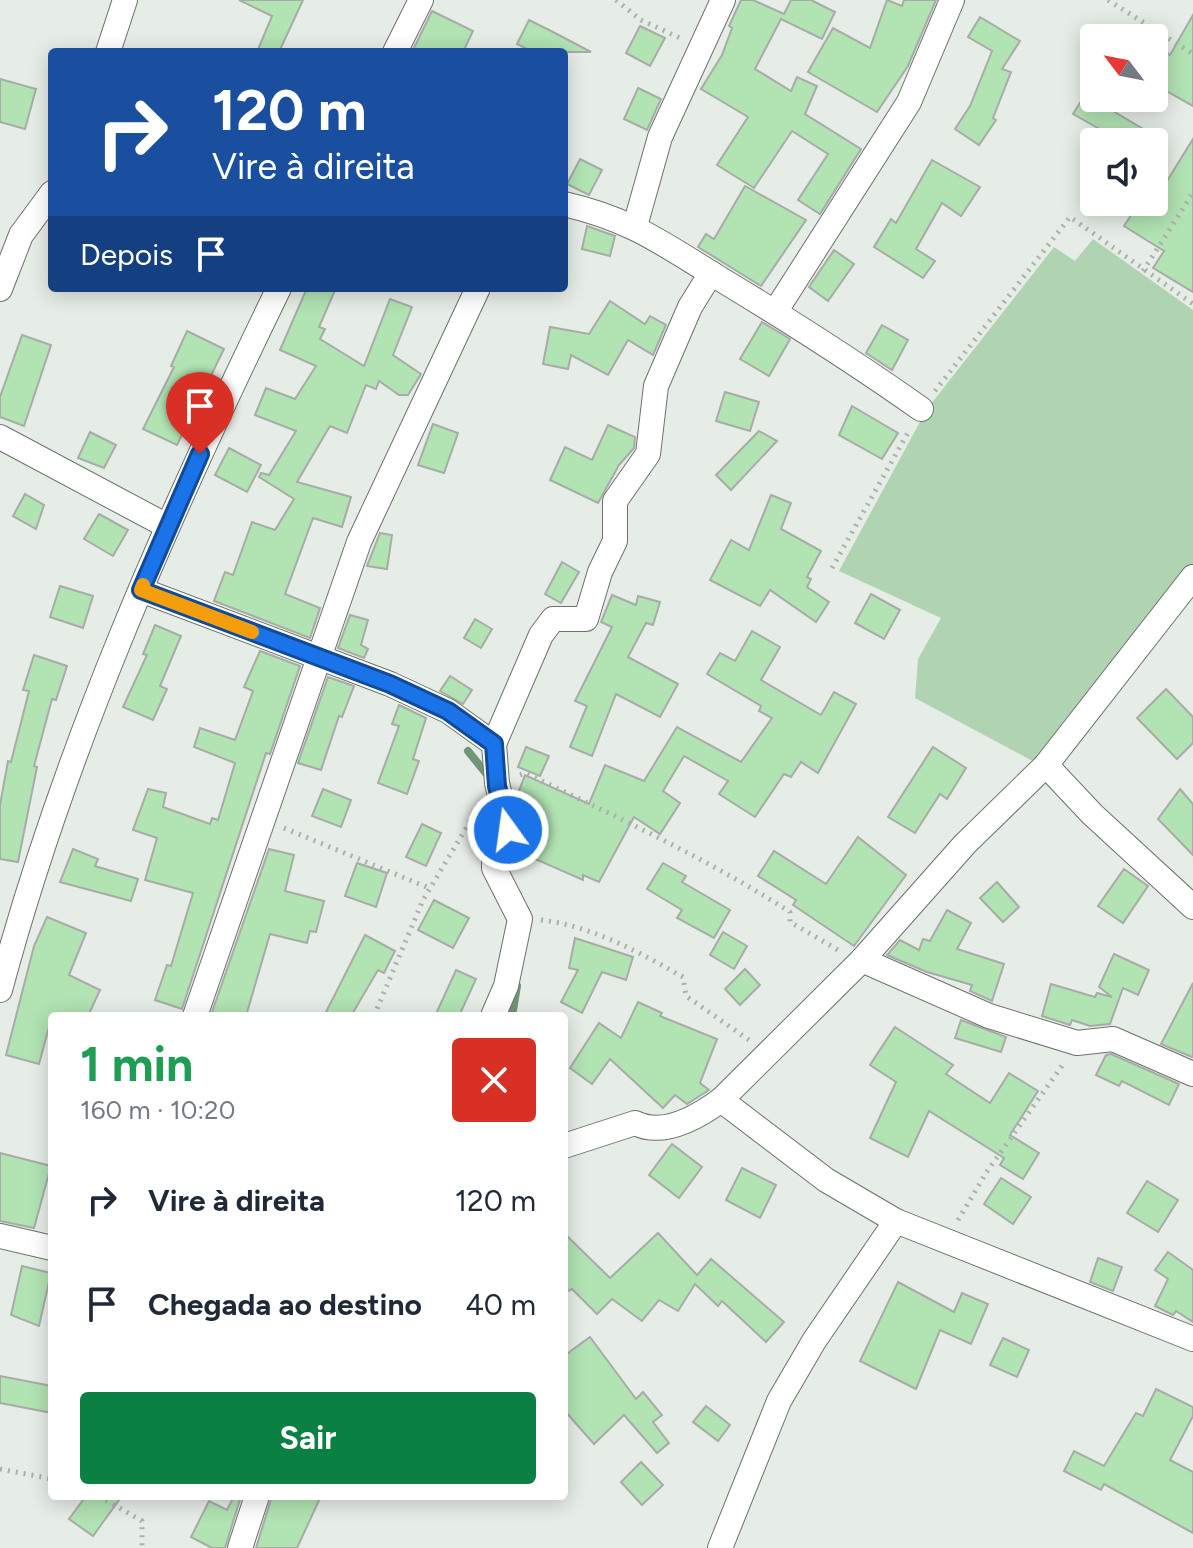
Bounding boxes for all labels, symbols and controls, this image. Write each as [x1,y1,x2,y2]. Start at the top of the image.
north arrow [1080,24,1168,112]
map controls [1080,24,1168,216]
text: 120 m [212,77,367,144]
icon: right [80,80,184,184]
button: sound [1080,128,1168,216]
text: Vire à direita [212,145,415,188]
icon: arrive [189,232,233,276]
text: Depois [80,236,173,273]
pin [166,372,234,454]
icon: arrive [178,384,222,428]
position arrow [466,788,550,872]
text: 1 min [80,1035,193,1093]
button: close [452,1038,536,1122]
text: 160 m · 10:20 [80,1094,235,1126]
icon: right [80,1178,124,1222]
text: Vire à direita [148,1182,325,1219]
text: 120 m [455,1182,536,1219]
icon: arrive [80,1282,124,1326]
text: Chegada ao destino [148,1286,422,1323]
text: 40 m [465,1286,536,1323]
button: Sair [80,1392,536,1484]

